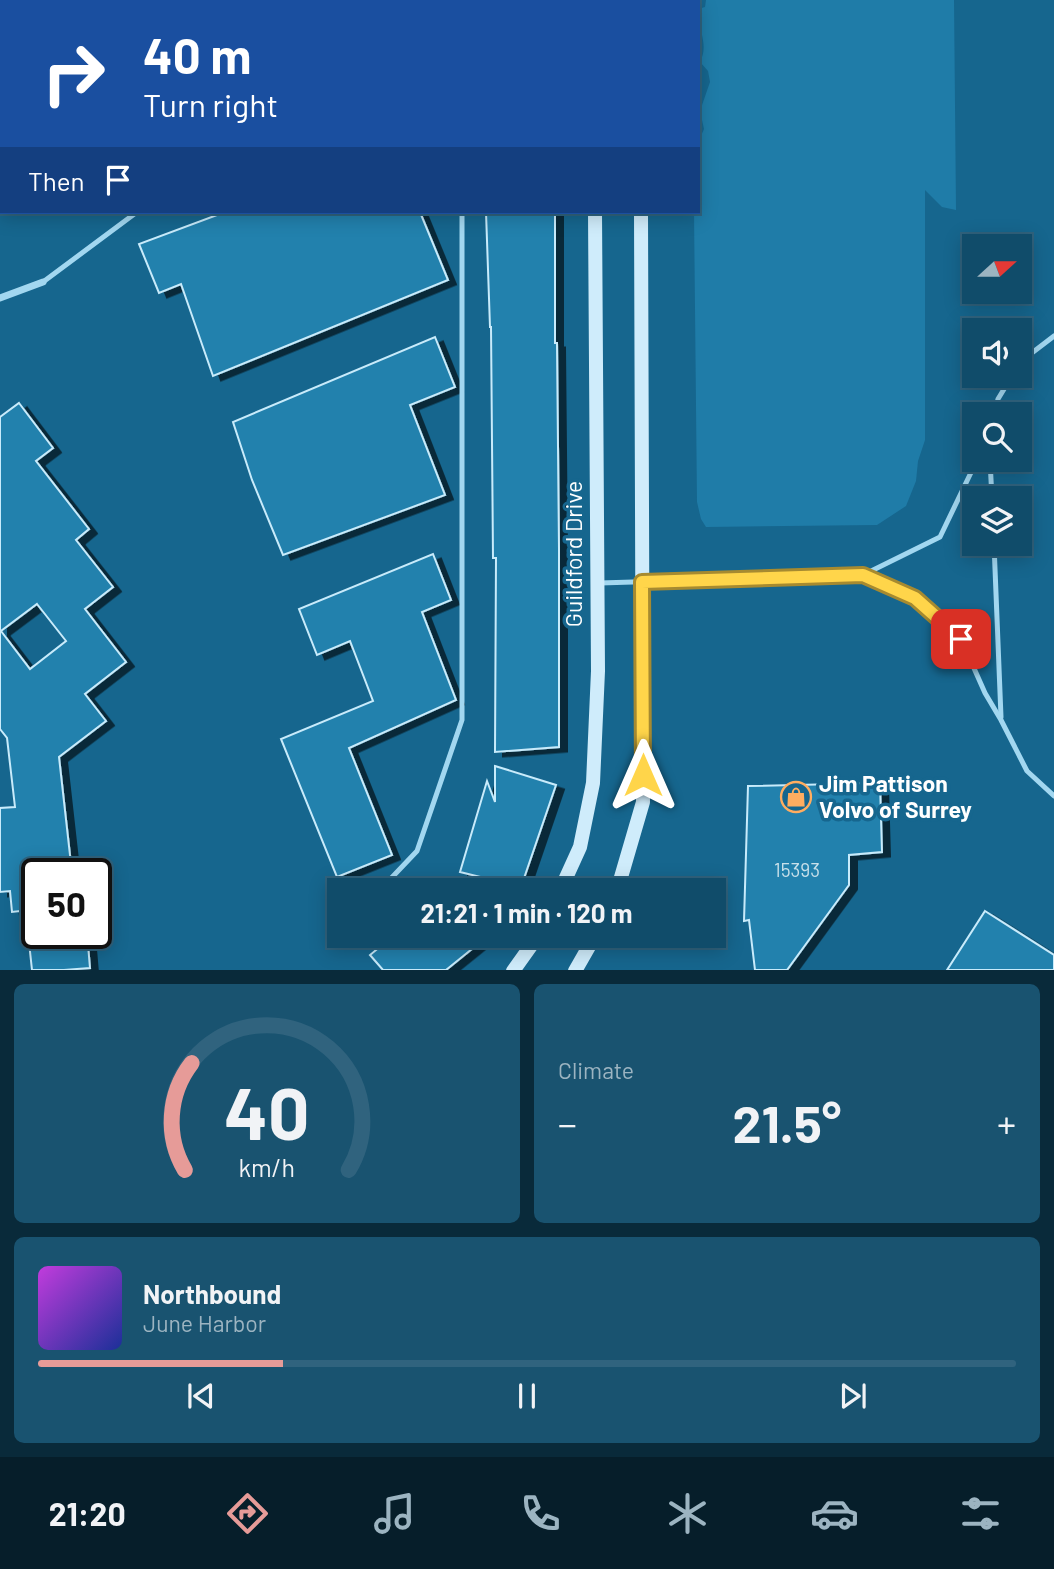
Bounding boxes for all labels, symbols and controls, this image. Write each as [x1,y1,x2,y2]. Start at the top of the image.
text: 40 m [143,25,251,84]
icon: right [28,28,119,119]
text: Turn right [143,85,278,123]
icon: arrive [99,161,137,199]
text: Then [28,165,85,196]
north arrow [962,234,1032,304]
map controls [962,234,1032,556]
button: sound [962,318,1032,388]
button: search [962,402,1032,472]
street label: Guildford Drive [559,481,587,627]
button: layers [962,486,1032,556]
pin [931,609,991,669]
icon: arrive [942,620,980,658]
position arrow [606,738,680,812]
place label: Jim Pattison Volvo of Surrey [819,769,972,823]
shop icon: Jim Pattison Volvo of Surrey [779,780,813,814]
speed limit sign: 50 [21,858,112,949]
house number: 15393 [774,858,820,881]
text: 21:21 · 1 min · 120 m [420,897,633,928]
text: Climate [558,1056,634,1084]
text: 40 [224,1067,310,1155]
text: 21.5° [733,1091,841,1153]
text: − [558,1100,577,1146]
text: + [997,1100,1016,1146]
text: km/h [239,1151,295,1181]
text: Northbound [143,1278,281,1309]
text: June Harbor [143,1309,266,1337]
icon: previous [182,1377,220,1415]
icon: pause [508,1377,546,1415]
icon: next [834,1377,872,1415]
icon: directions [223,1489,272,1538]
icon: music [370,1489,419,1538]
icon: phone [516,1489,565,1538]
icon: climate [663,1489,712,1538]
icon: car [810,1489,859,1538]
icon: filters [956,1489,1005,1538]
text: 21:20 [49,1494,126,1532]

